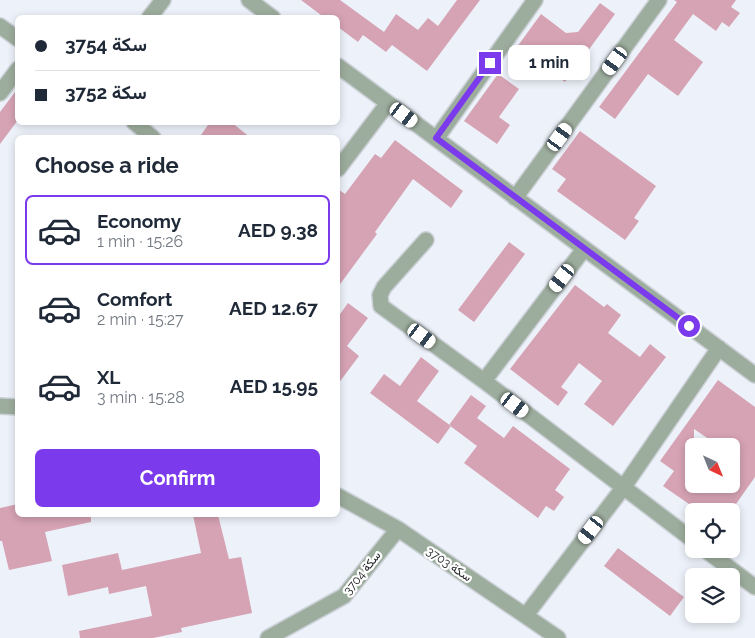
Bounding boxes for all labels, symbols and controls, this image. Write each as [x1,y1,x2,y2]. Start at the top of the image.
text: سكة 3754 [65,33,147,55]
car [600,44,629,78]
callout: 1 min [508,46,590,80]
route end [479,52,501,74]
text: 1 min [529,53,569,72]
text: سكة 3752 [65,81,147,103]
car [387,100,420,130]
car [545,120,574,154]
text: Choose a ride [35,152,179,178]
icon: car [37,208,82,253]
text: Economy [97,210,181,232]
text: AED 9.38 [238,219,318,241]
text: 1 min · 15:26 [97,232,183,251]
car [546,262,577,294]
icon: car [37,286,82,331]
text: Comfort [97,288,172,310]
text: AED 12.67 [229,297,318,319]
text: 2 min · 15:27 [97,310,184,329]
route start [678,315,700,337]
car [405,321,438,351]
icon: car [37,364,82,409]
text: XL [97,366,120,388]
text: AED 15.95 [230,375,318,397]
text: 3 min · 15:28 [97,388,185,407]
car [498,390,531,420]
north arrow [685,438,740,492]
map controls [685,438,740,623]
button: Confirm [35,449,320,507]
button: locate [685,503,740,558]
car [575,514,606,546]
street label: سكة 3703 [424,544,474,584]
street label: سكة 3704 [340,549,384,597]
button: layers [685,568,740,623]

